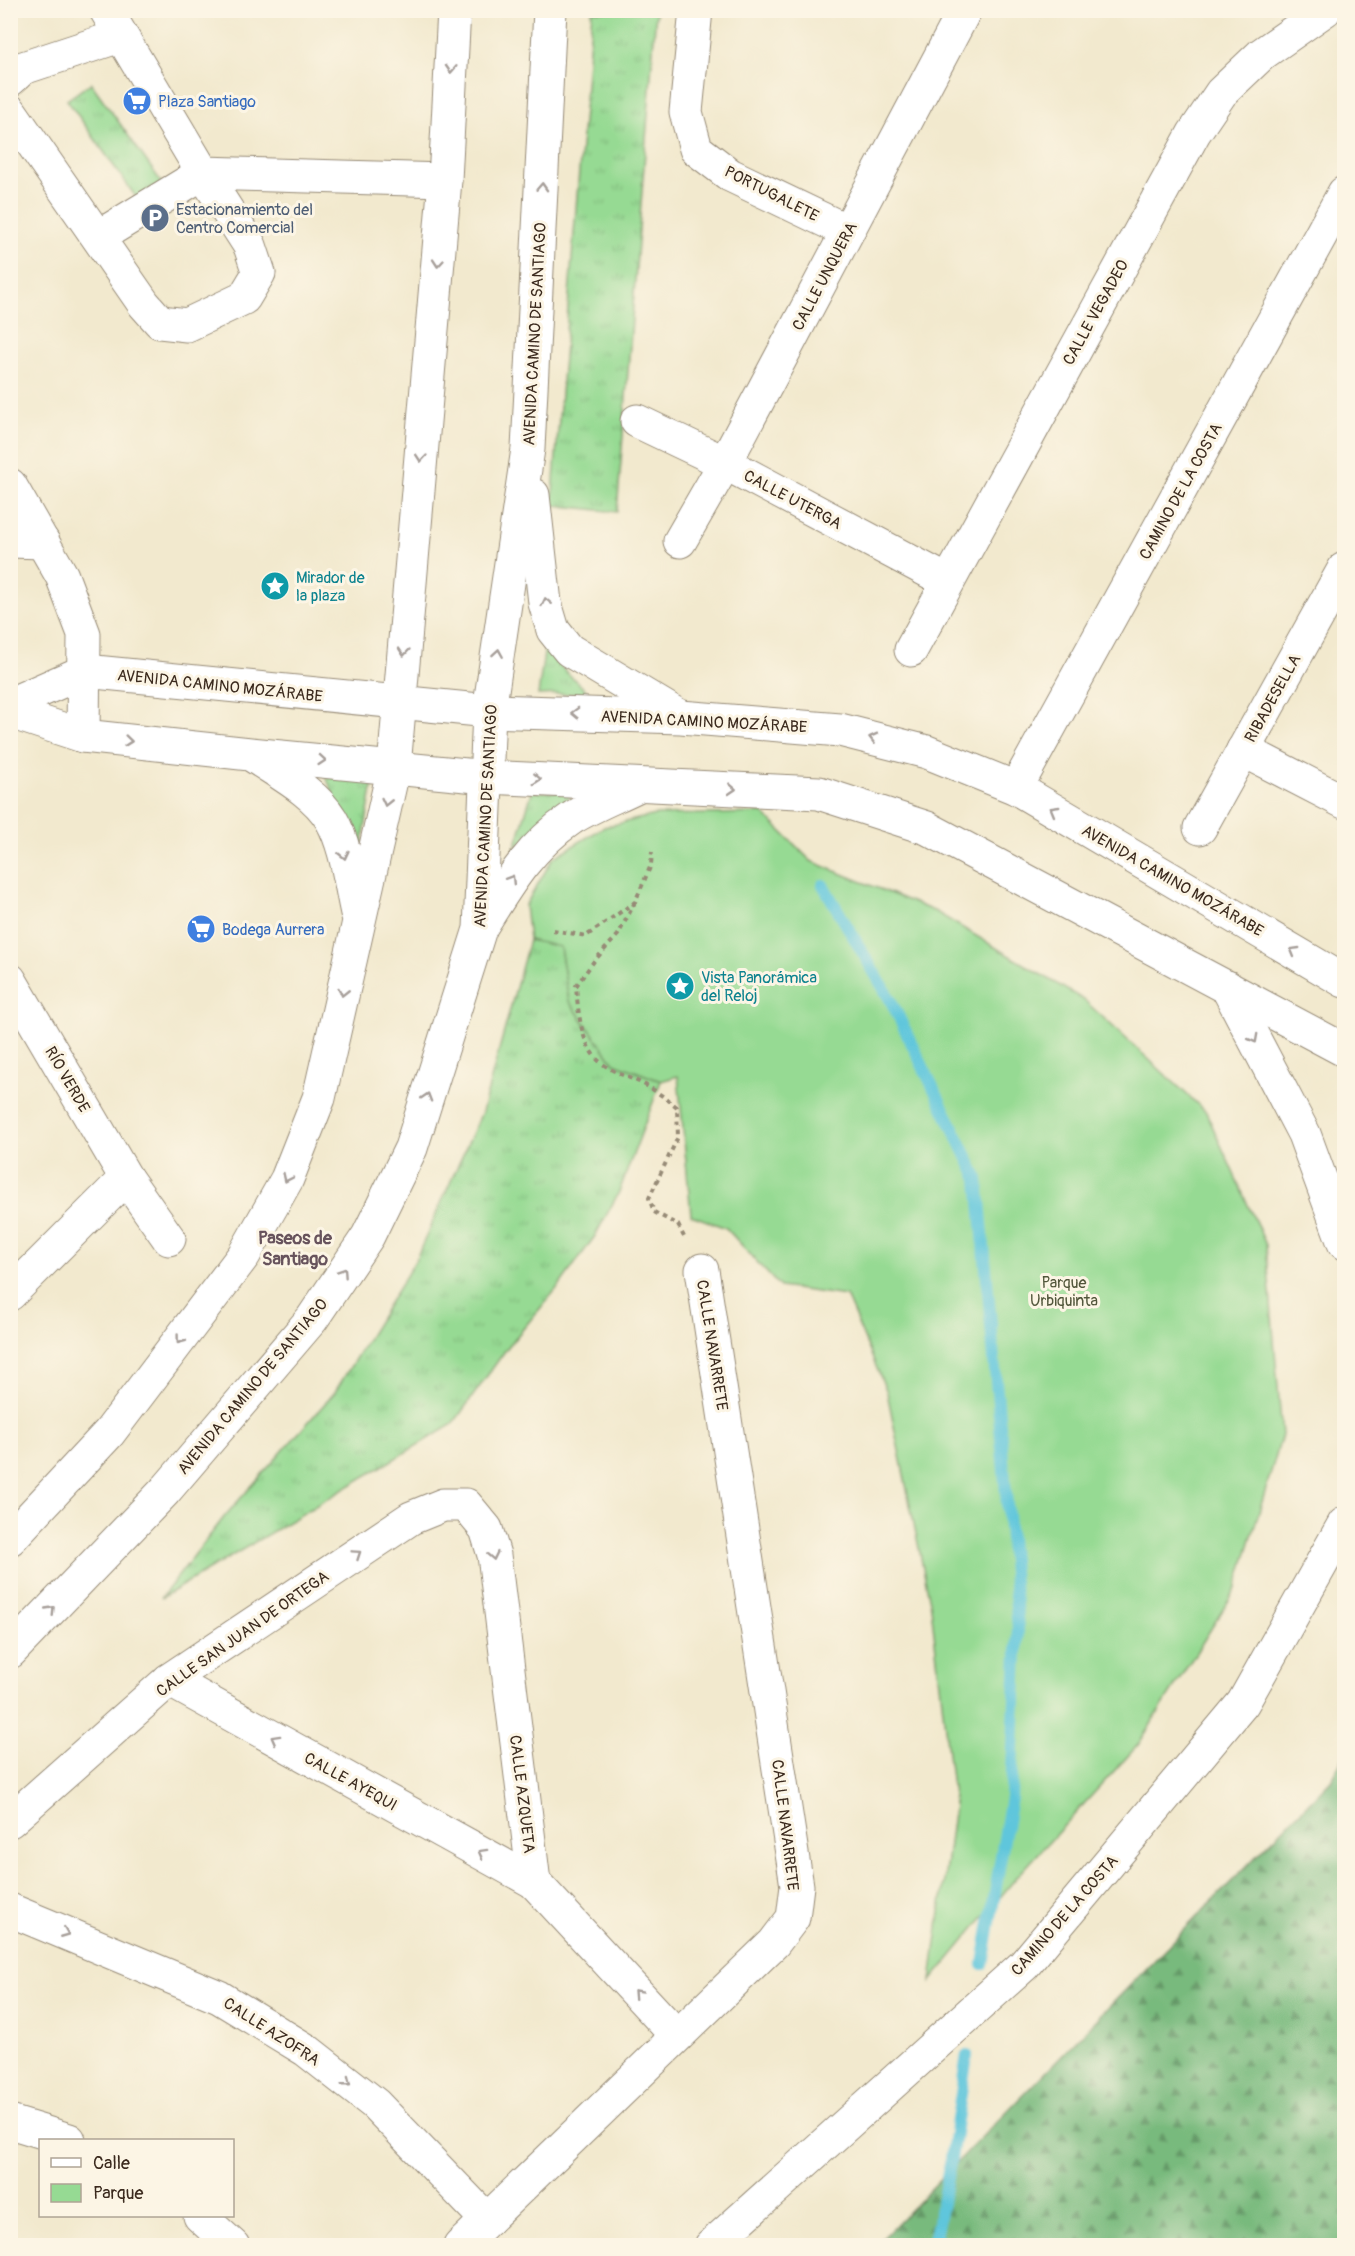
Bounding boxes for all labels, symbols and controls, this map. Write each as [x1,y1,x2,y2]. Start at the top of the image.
one-way arrow [445,64,458,73]
supermarket icon: Plaza Santiago [121,85,153,117]
place label: Plaza Santiago [158,92,256,112]
street label: PORTUGALETE [721,162,822,226]
one-way arrow [535,183,548,192]
place label: Estacionamiento del Centro Comercial [176,200,313,238]
parking icon: Estacionamiento del Centro Comercial [139,202,171,234]
street label: CALLE UNQUERA [788,219,862,334]
street label: AVENIDA CAMINO DE SANTIAGO [519,222,551,446]
street label: CALLE VEGADEO [1059,256,1133,369]
one-way arrow [432,259,445,268]
street label: CAMINO DE LA COSTA [1135,420,1227,563]
one-way arrow [415,453,428,462]
street label: CALLE UTERGA [740,466,845,534]
place label: Mirador de la plaza [296,568,365,606]
place icon: Mirador de la plaza [259,570,291,602]
one-way arrow [540,597,553,607]
one-way arrow [398,647,411,657]
one-way arrow [491,648,503,657]
street label: RIBADESELLA [1240,651,1305,746]
street label: AVENIDA CAMINO MOZÁRABE [116,665,324,707]
street label: AVENIDA CAMINO DE SANTIAGO [470,704,502,928]
one-way arrow [571,707,580,720]
street label: AVENIDA CAMINO MOZÁRABE [600,707,808,737]
one-way arrow [869,733,879,745]
one-way arrow [123,734,132,747]
one-way arrow [317,753,326,766]
one-way arrow [532,773,541,786]
one-way arrow [727,782,736,795]
one-way arrow [381,796,394,806]
one-way arrow [1050,806,1060,817]
street label: AVENIDA CAMINO MOZÁRABE [1078,821,1267,941]
one-way arrow [337,850,350,860]
one-way arrow [504,875,516,885]
supermarket icon: Bodega Aurrera [185,913,217,945]
place label: Bodega Aurrera [222,920,324,940]
one-way arrow [1290,947,1300,959]
place label: Vista Panorámica del Reloj [701,968,817,1006]
place icon: Vista Panorámica del Reloj [664,970,696,1002]
one-way arrow [337,986,350,996]
one-way arrow [1247,1033,1259,1044]
street label: RÍO VERDE [40,1043,94,1116]
one-way arrow [420,1092,432,1103]
one-way arrow [282,1171,294,1182]
district label: Paseos de Santiago [258,1227,333,1271]
one-way arrow [336,1268,347,1279]
park label: Parque Urbiquinta [1030,1273,1098,1311]
street label: CALLE NAVARRETE [692,1278,732,1412]
street label: AVENIDA CAMINO DE SANTIAGO [173,1295,332,1479]
one-way arrow [176,1334,187,1345]
one-way arrow [350,1550,361,1561]
one-way arrow [486,1550,499,1560]
street label: CALLE SAN JUAN DE ORTEGA [152,1566,333,1701]
one-way arrow [44,1606,55,1616]
street label: CALLE AZQUETA [505,1734,539,1854]
one-way arrow [271,1735,281,1746]
street label: CALLE AYEQUI [301,1748,400,1816]
street label: CALLE NAVARRETE [767,1758,803,1892]
one-way arrow [478,1849,489,1860]
street label: CAMINO DE LA COSTA [1007,1851,1122,1980]
one-way arrow [58,1926,69,1938]
one-way arrow [633,1989,644,2000]
street label: CALLE AZOFRA [220,1993,323,2070]
one-way arrow [340,2074,351,2085]
legend [39,2139,234,2217]
text: Calle [93,2152,130,2175]
text: Parque [93,2182,143,2205]

